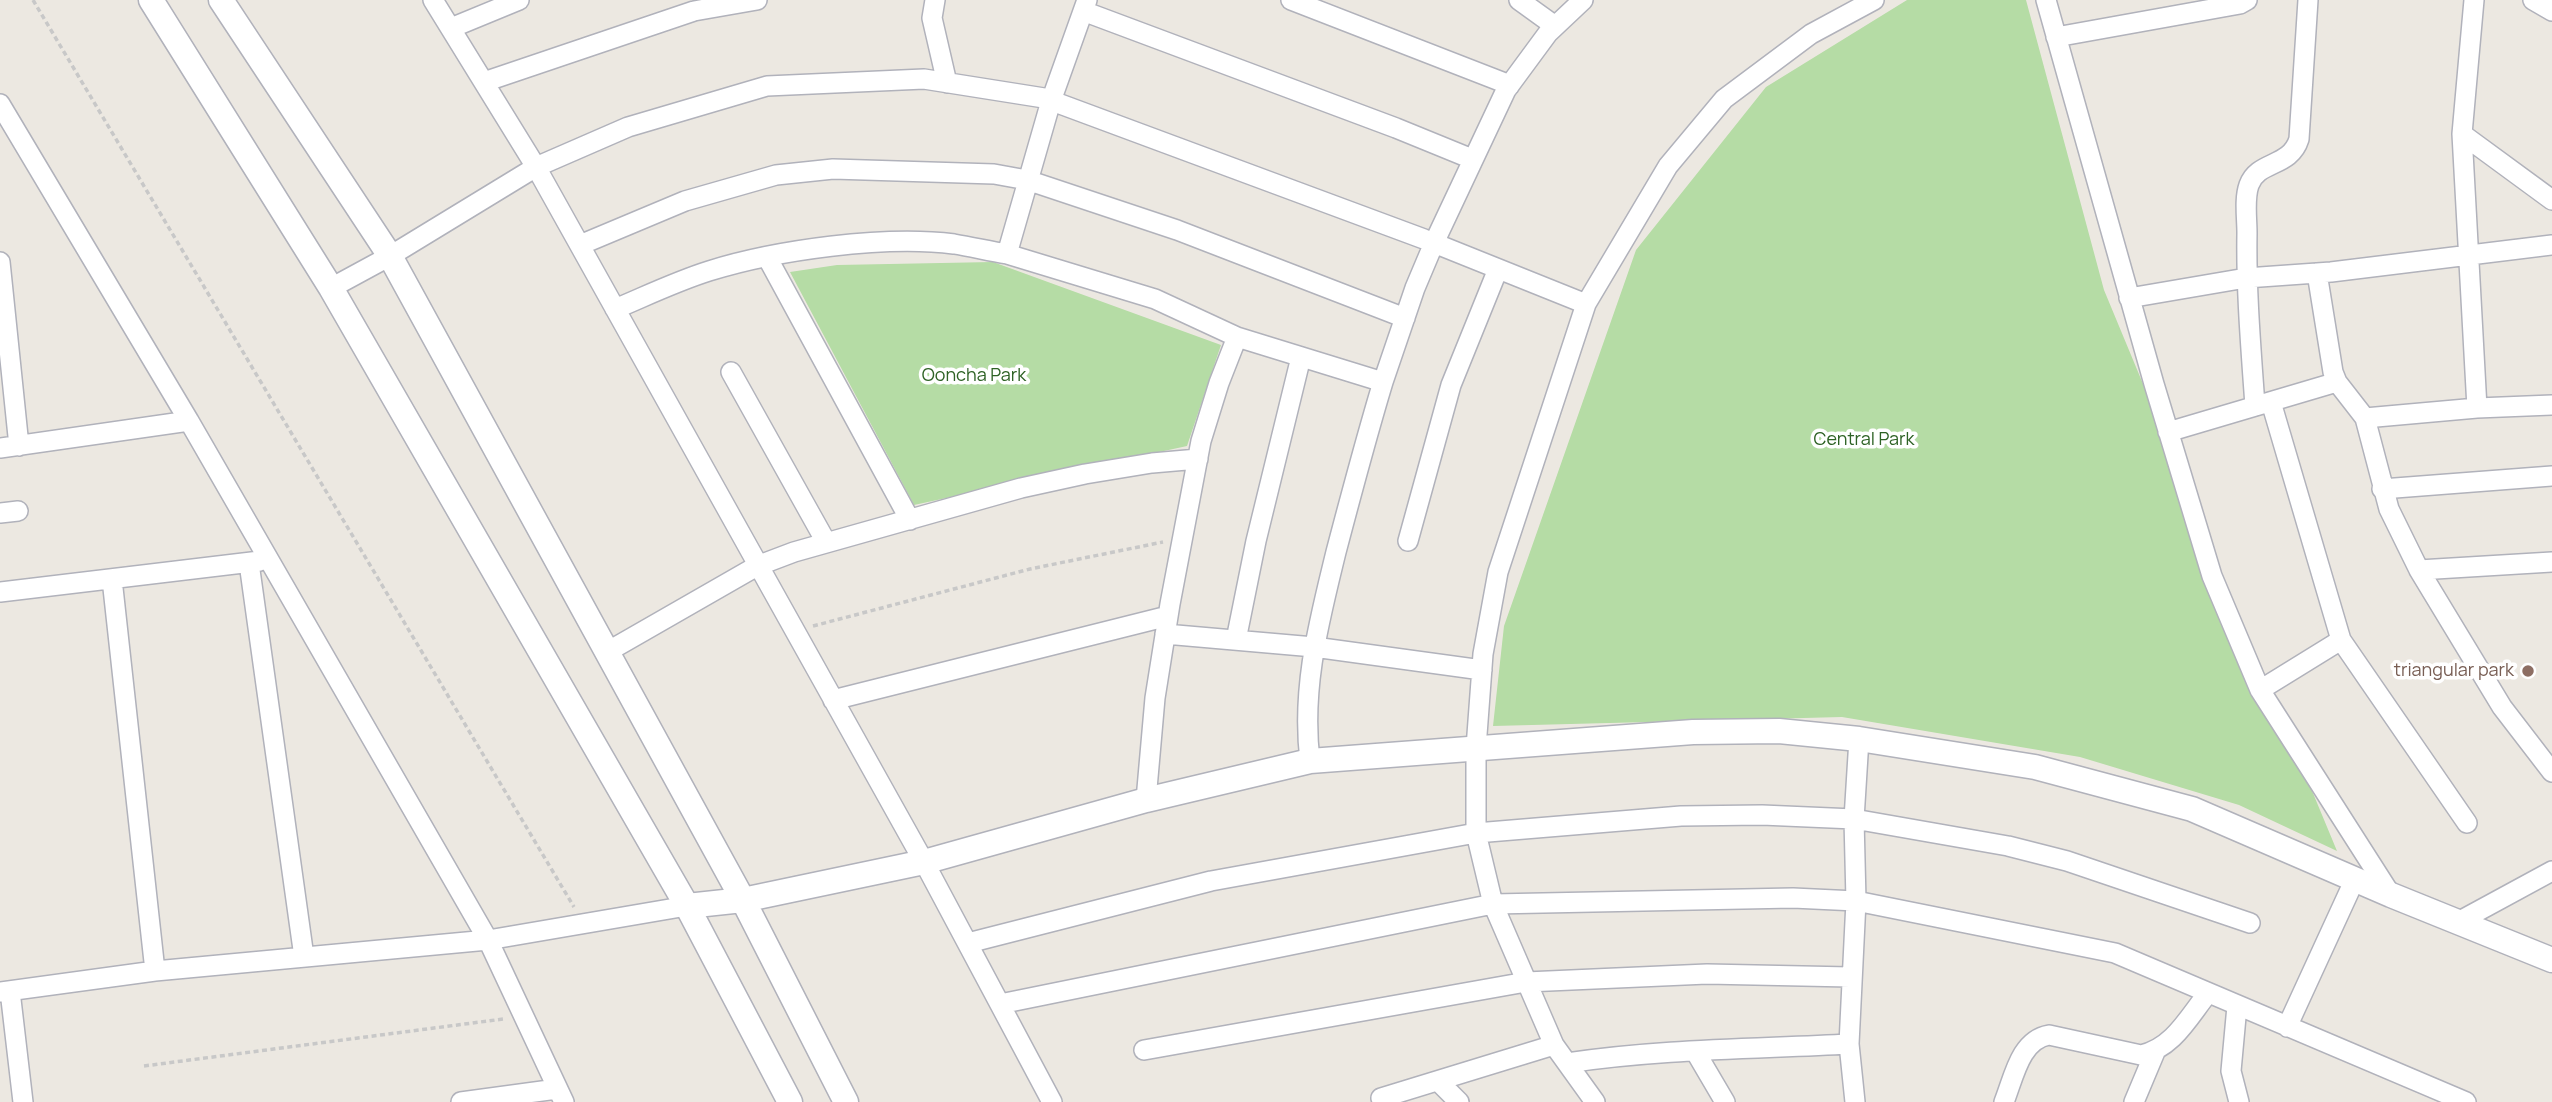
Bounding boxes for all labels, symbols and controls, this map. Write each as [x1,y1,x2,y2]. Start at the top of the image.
park label: Ooncha Park [922,365,1026,387]
park label: Central Park [1814,429,1914,451]
place label: triangular park [2394,660,2514,682]
marker: triangular park [2520,663,2536,679]

